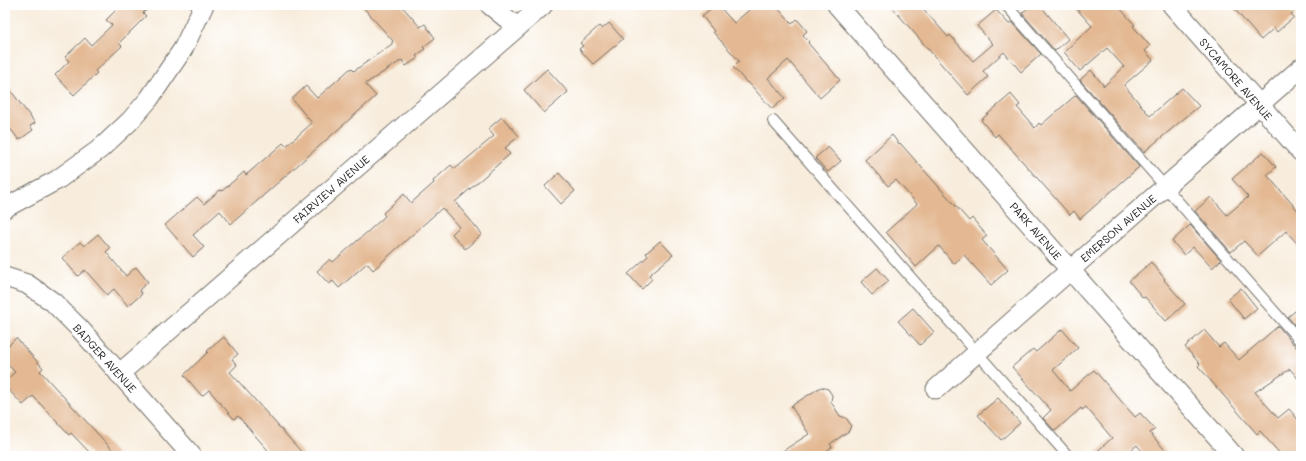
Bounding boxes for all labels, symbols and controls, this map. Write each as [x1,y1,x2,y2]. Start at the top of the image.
street label: SYCAMORE AVENUE [1196,35,1276,123]
street label: FAIRVIEW AVENUE [290,152,372,226]
street label: EMERSON AVENUE [1077,191,1159,265]
street label: PARK AVENUE [1007,199,1065,263]
street label: BADGER AVENUE [70,320,140,396]

